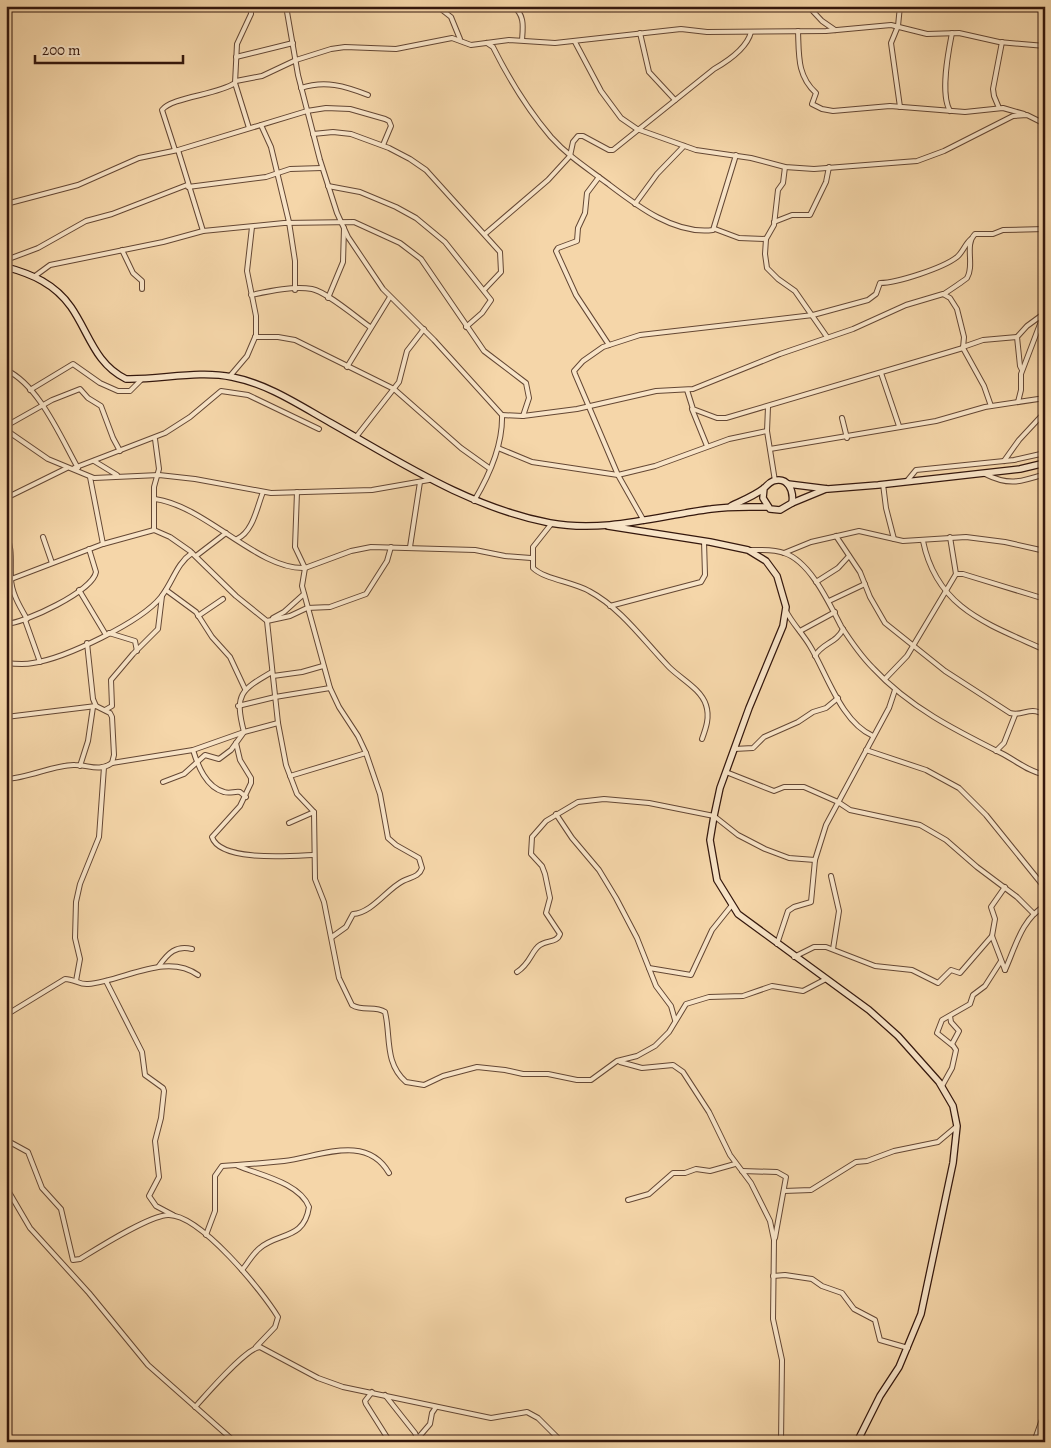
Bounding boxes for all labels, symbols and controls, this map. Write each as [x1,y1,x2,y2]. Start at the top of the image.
scale bar [35,32,182,64]
text: 200 m [42,40,81,60]

